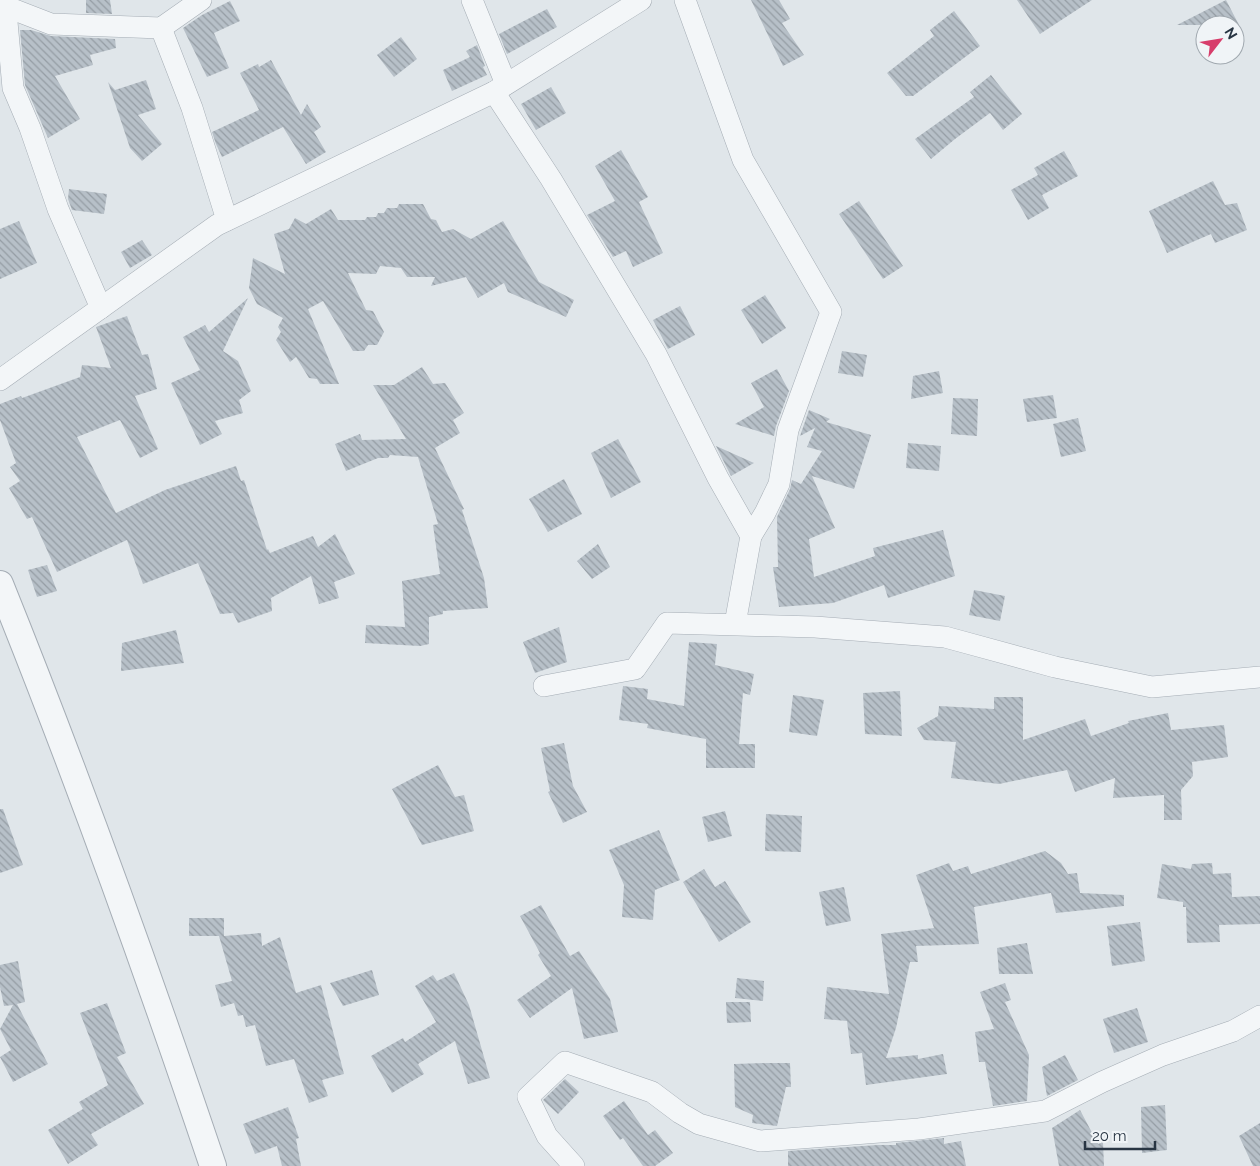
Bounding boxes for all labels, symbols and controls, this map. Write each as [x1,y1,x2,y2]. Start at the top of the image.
north arrow [1195,15,1245,65]
text: N [1222,25,1241,42]
scale bar [1085,1118,1155,1150]
text: 20 m [1092,1127,1127,1145]

